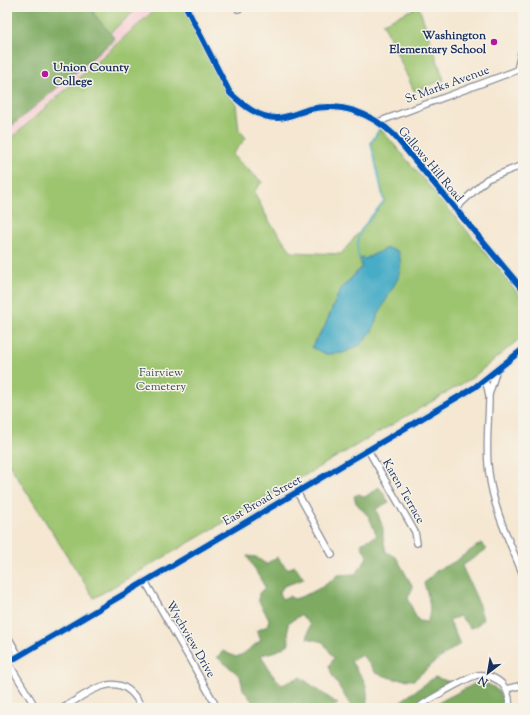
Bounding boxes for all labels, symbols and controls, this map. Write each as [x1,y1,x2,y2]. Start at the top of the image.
place label: Washington Elementary School [388,27,487,59]
marker: Washington Elementary School [489,37,499,47]
place label: Union County College [52,59,129,91]
street label: St Marks Avenue [403,61,492,109]
marker: Union County College [40,69,50,79]
street label: Gallows Hill Road [393,123,467,206]
park label: Fairview Cemetery [136,364,186,396]
street label: Karen Terrace [377,456,429,528]
street label: East Broad Street [220,471,305,531]
street label: Wychview Drive [161,598,220,682]
north arrow [468,653,508,693]
text: N [475,671,492,690]

